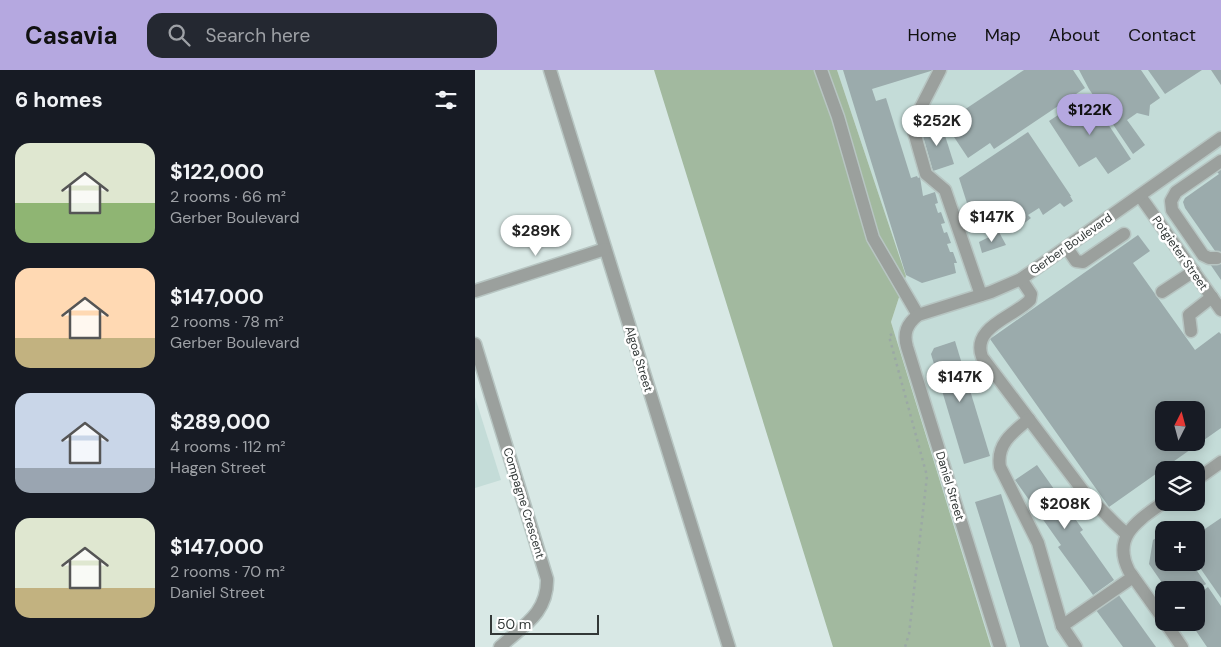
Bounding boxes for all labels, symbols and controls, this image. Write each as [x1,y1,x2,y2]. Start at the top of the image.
search box [147,13,497,58]
text: Casavia [25,20,117,51]
icon: search [165,21,193,49]
text: Search here [205,23,310,48]
text: Home [907,23,957,47]
text: Map [985,23,1021,47]
text: About [1049,23,1100,47]
text: Contact [1128,23,1196,47]
text: 6 homes [15,86,103,114]
icon: filters [432,86,460,114]
pin: $122K [1055,93,1125,136]
text: $122K [1068,99,1112,120]
pin: $252K [902,104,972,147]
text: $252K [913,110,961,131]
text: $122,000 [170,158,264,186]
icon: home [55,163,115,223]
text: 2 rooms · 66 m² [170,186,286,207]
pin: $147K [957,200,1027,243]
text: $147K [970,206,1014,227]
text: Gerber Boulevard [170,207,299,228]
street label: Gerber Boulevard [1027,210,1115,278]
street label: Potgieter Street [1148,213,1212,294]
pin: $289K [501,214,571,257]
text: $289K [511,220,561,241]
text: $147,000 [170,283,264,311]
icon: home [55,288,115,348]
text: 2 rooms · 78 m² [170,311,284,332]
street label: Algoa Street [621,324,657,394]
text: Gerber Boulevard [170,332,299,353]
pin: $147K [925,360,995,403]
text: $147K [938,366,982,387]
north arrow [1155,401,1205,451]
map controls [1155,401,1205,631]
text: $289,000 [170,408,270,436]
icon: home [55,413,115,473]
text: 4 rooms · 112 m² [170,436,286,457]
street label: Compagne Crescent [500,446,549,561]
street label: Daniel Street [932,450,968,523]
text: Hagen Street [170,457,266,478]
button: layers [1155,461,1205,511]
pin: $208K [1030,488,1100,530]
text: $208K [1040,493,1090,514]
button: + [1155,521,1205,571]
text: $147,000 [170,533,264,561]
icon: home [55,538,115,598]
text: 2 rooms · 70 m² [170,561,285,582]
button: − [1155,581,1205,631]
text: Daniel Street [170,582,265,603]
scale bar [490,612,599,635]
text: 50 m [497,615,531,633]

